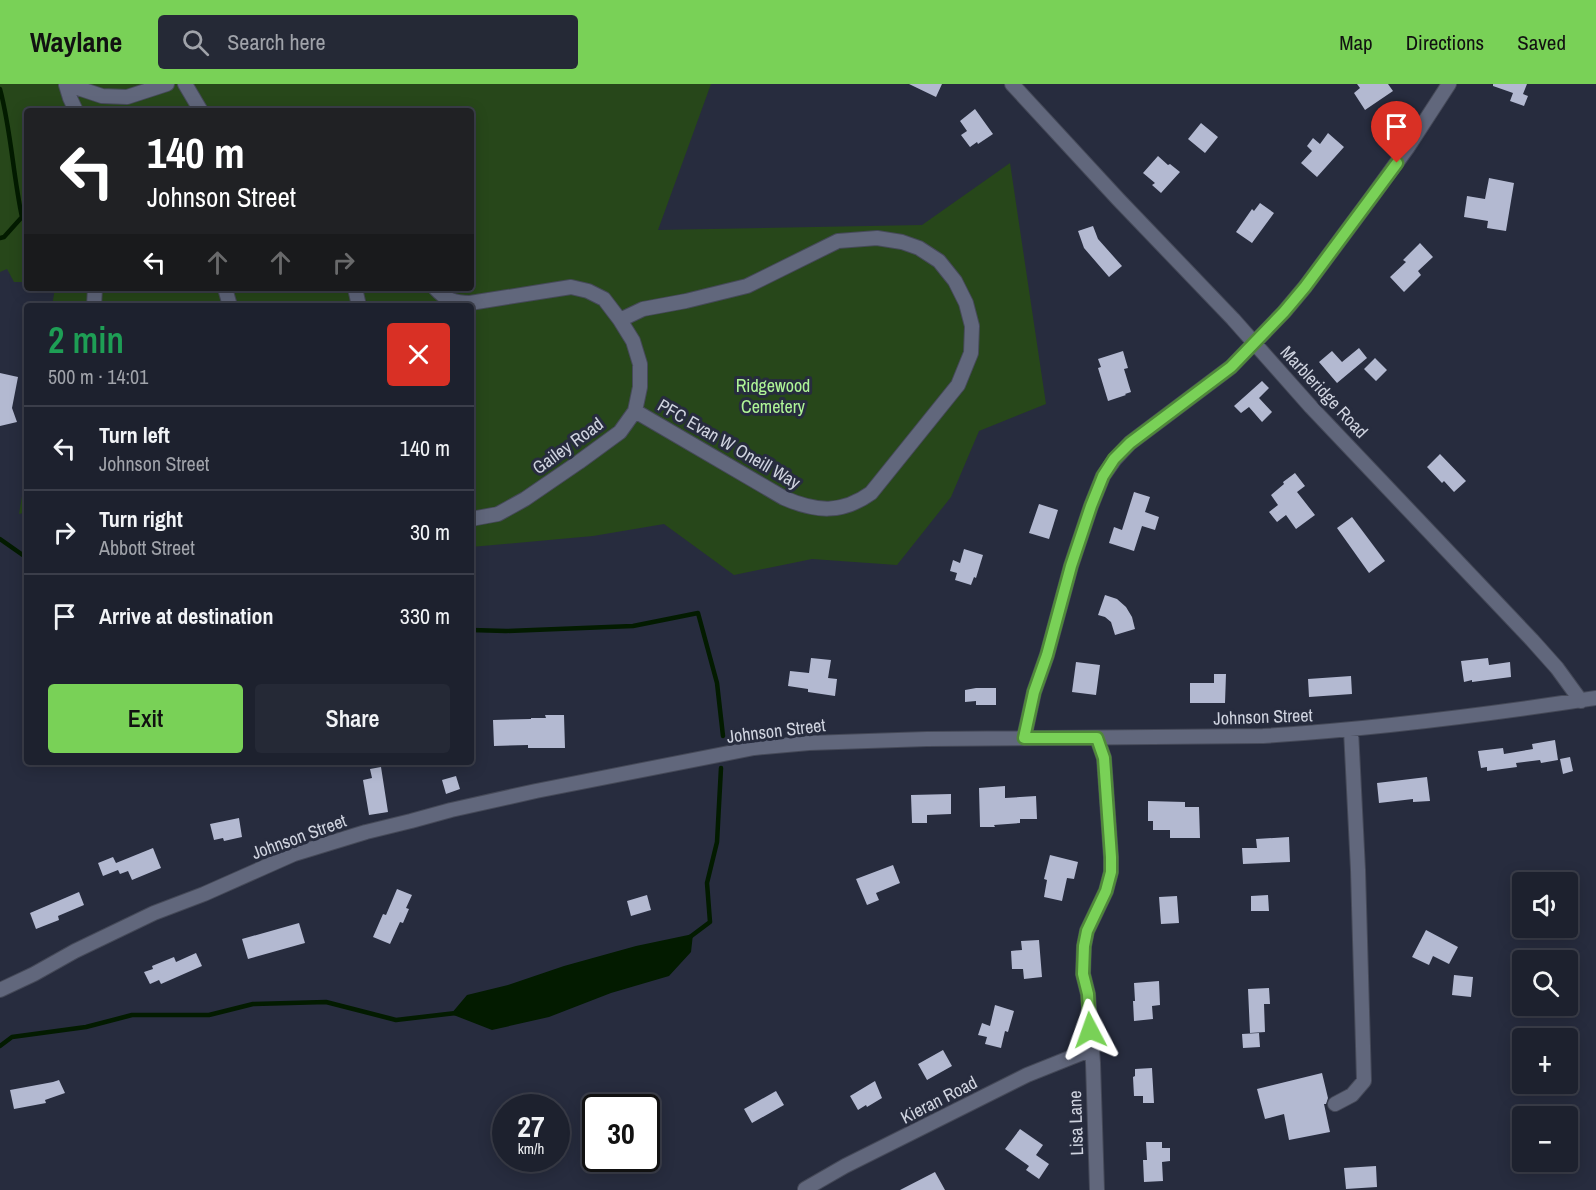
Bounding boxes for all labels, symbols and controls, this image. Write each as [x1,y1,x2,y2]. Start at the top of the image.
search box [158,15,578,69]
text: Waylane [30,23,122,61]
icon: search [179,26,212,59]
text: Search here [227,27,326,57]
text: Map [1339,28,1373,57]
text: Directions [1406,28,1484,57]
text: Saved [1517,28,1566,57]
pin [1371,101,1422,163]
icon: arrive [1380,110,1413,143]
text: 140 m [147,125,245,181]
icon: left [48,132,126,210]
text: Johnson Street [147,179,296,215]
icon: left [138,246,171,279]
icon: ahead [201,246,234,279]
icon: ahead [264,246,297,279]
icon: right [327,246,360,279]
text: 2 min [48,316,124,364]
button: close [387,323,450,386]
street label: Marbleridge Road [1275,340,1374,443]
text: 500 m · 14:01 [48,363,148,390]
park label: Ridgewood Cemetery [736,373,810,419]
street label: PFC Evan W Oneill Way [653,392,806,495]
street label: Gailey Road [527,411,608,480]
text: Turn left [99,420,170,450]
icon: left [48,432,81,465]
text: 140 m [400,433,450,463]
text: Johnson Street [99,450,209,477]
text: Turn right [99,504,183,534]
icon: right [48,516,81,549]
text: 30 m [410,517,450,547]
text: Abbott Street [99,534,195,561]
icon: arrive [48,600,81,633]
text: Arrive at destination [99,601,273,631]
text: 330 m [400,601,450,631]
button: Exit [48,684,243,753]
button: Share [255,684,450,753]
street label: Johnson Street [1213,702,1313,731]
street label: Johnson Street [725,712,827,749]
street label: Johnson Street [248,808,350,865]
map controls [1512,872,1578,1172]
button: sound [1512,872,1578,938]
button: search [1512,950,1578,1016]
position arrow [1058,998,1122,1062]
button: + [1512,1028,1578,1094]
street label: Kieran Road [896,1070,981,1130]
street label: Lisa Lane [1062,1090,1089,1156]
speed limit sign: 30 [582,1094,660,1172]
text: 27 [517,1106,545,1146]
button: − [1512,1106,1578,1172]
text: km/h [518,1138,544,1159]

